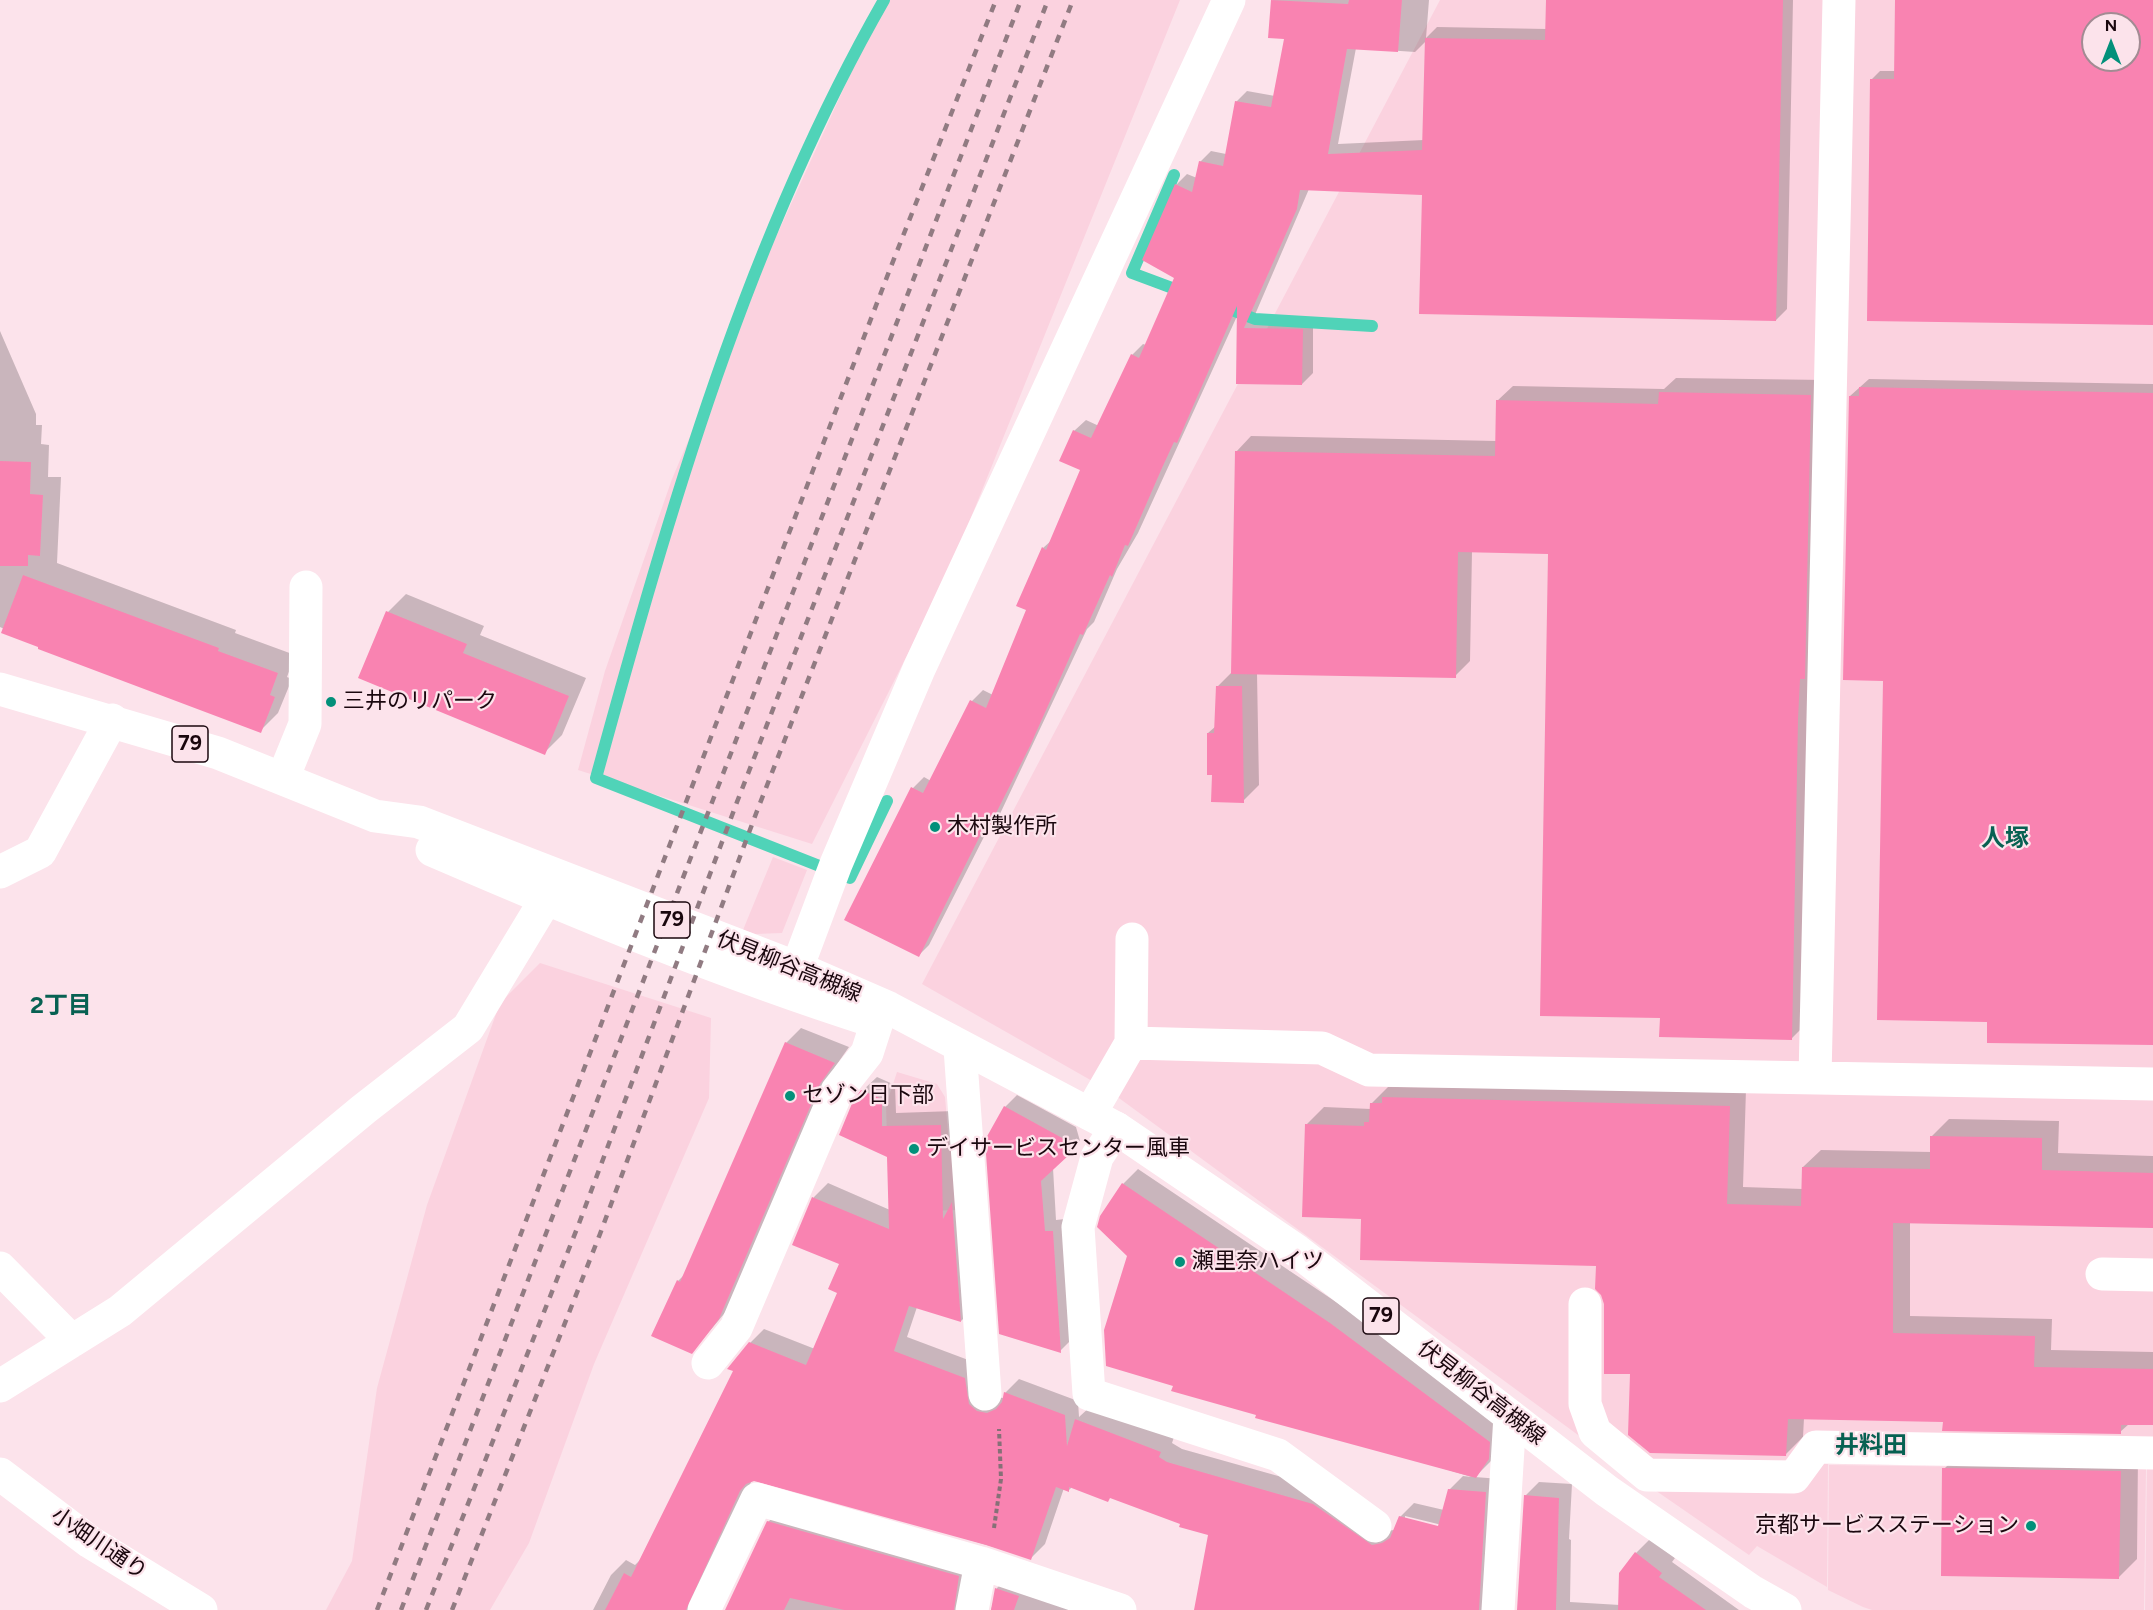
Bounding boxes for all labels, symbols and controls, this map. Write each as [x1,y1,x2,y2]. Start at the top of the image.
north arrow [2081,12,2141,72]
text: N [2105,16,2117,35]
place label: 三井のリパーク [343,689,497,715]
marker: 三井のリパーク [324,695,338,709]
road number: 79 [172,726,208,762]
place label: 木村製作所 [947,814,1057,840]
marker: 木村製作所 [928,820,942,834]
district label: 人塚 [1981,825,2029,853]
road number: 79 [654,902,690,938]
street label: 伏見柳谷高槻線 [713,926,865,1008]
district label: 2丁目 [30,992,92,1020]
place label: セゾン日下部 [802,1083,934,1109]
marker: セゾン日下部 [783,1089,797,1103]
place label: デイサービスセンター風車 [926,1136,1190,1162]
marker: デイサービスセンター風車 [907,1142,921,1156]
place label: 瀬里奈ハイツ [1192,1249,1324,1275]
marker: 瀬里奈ハイツ [1173,1255,1187,1269]
road number: 79 [1363,1298,1399,1334]
street label: 伏見柳谷高槻線 [1412,1335,1550,1451]
district label: 井料田 [1835,1432,1907,1460]
street label: 小畑川通り [46,1502,152,1586]
place label: 京都サービスステーション [1755,1513,2019,1539]
marker: 京都サービスステーション [2024,1519,2038,1533]

